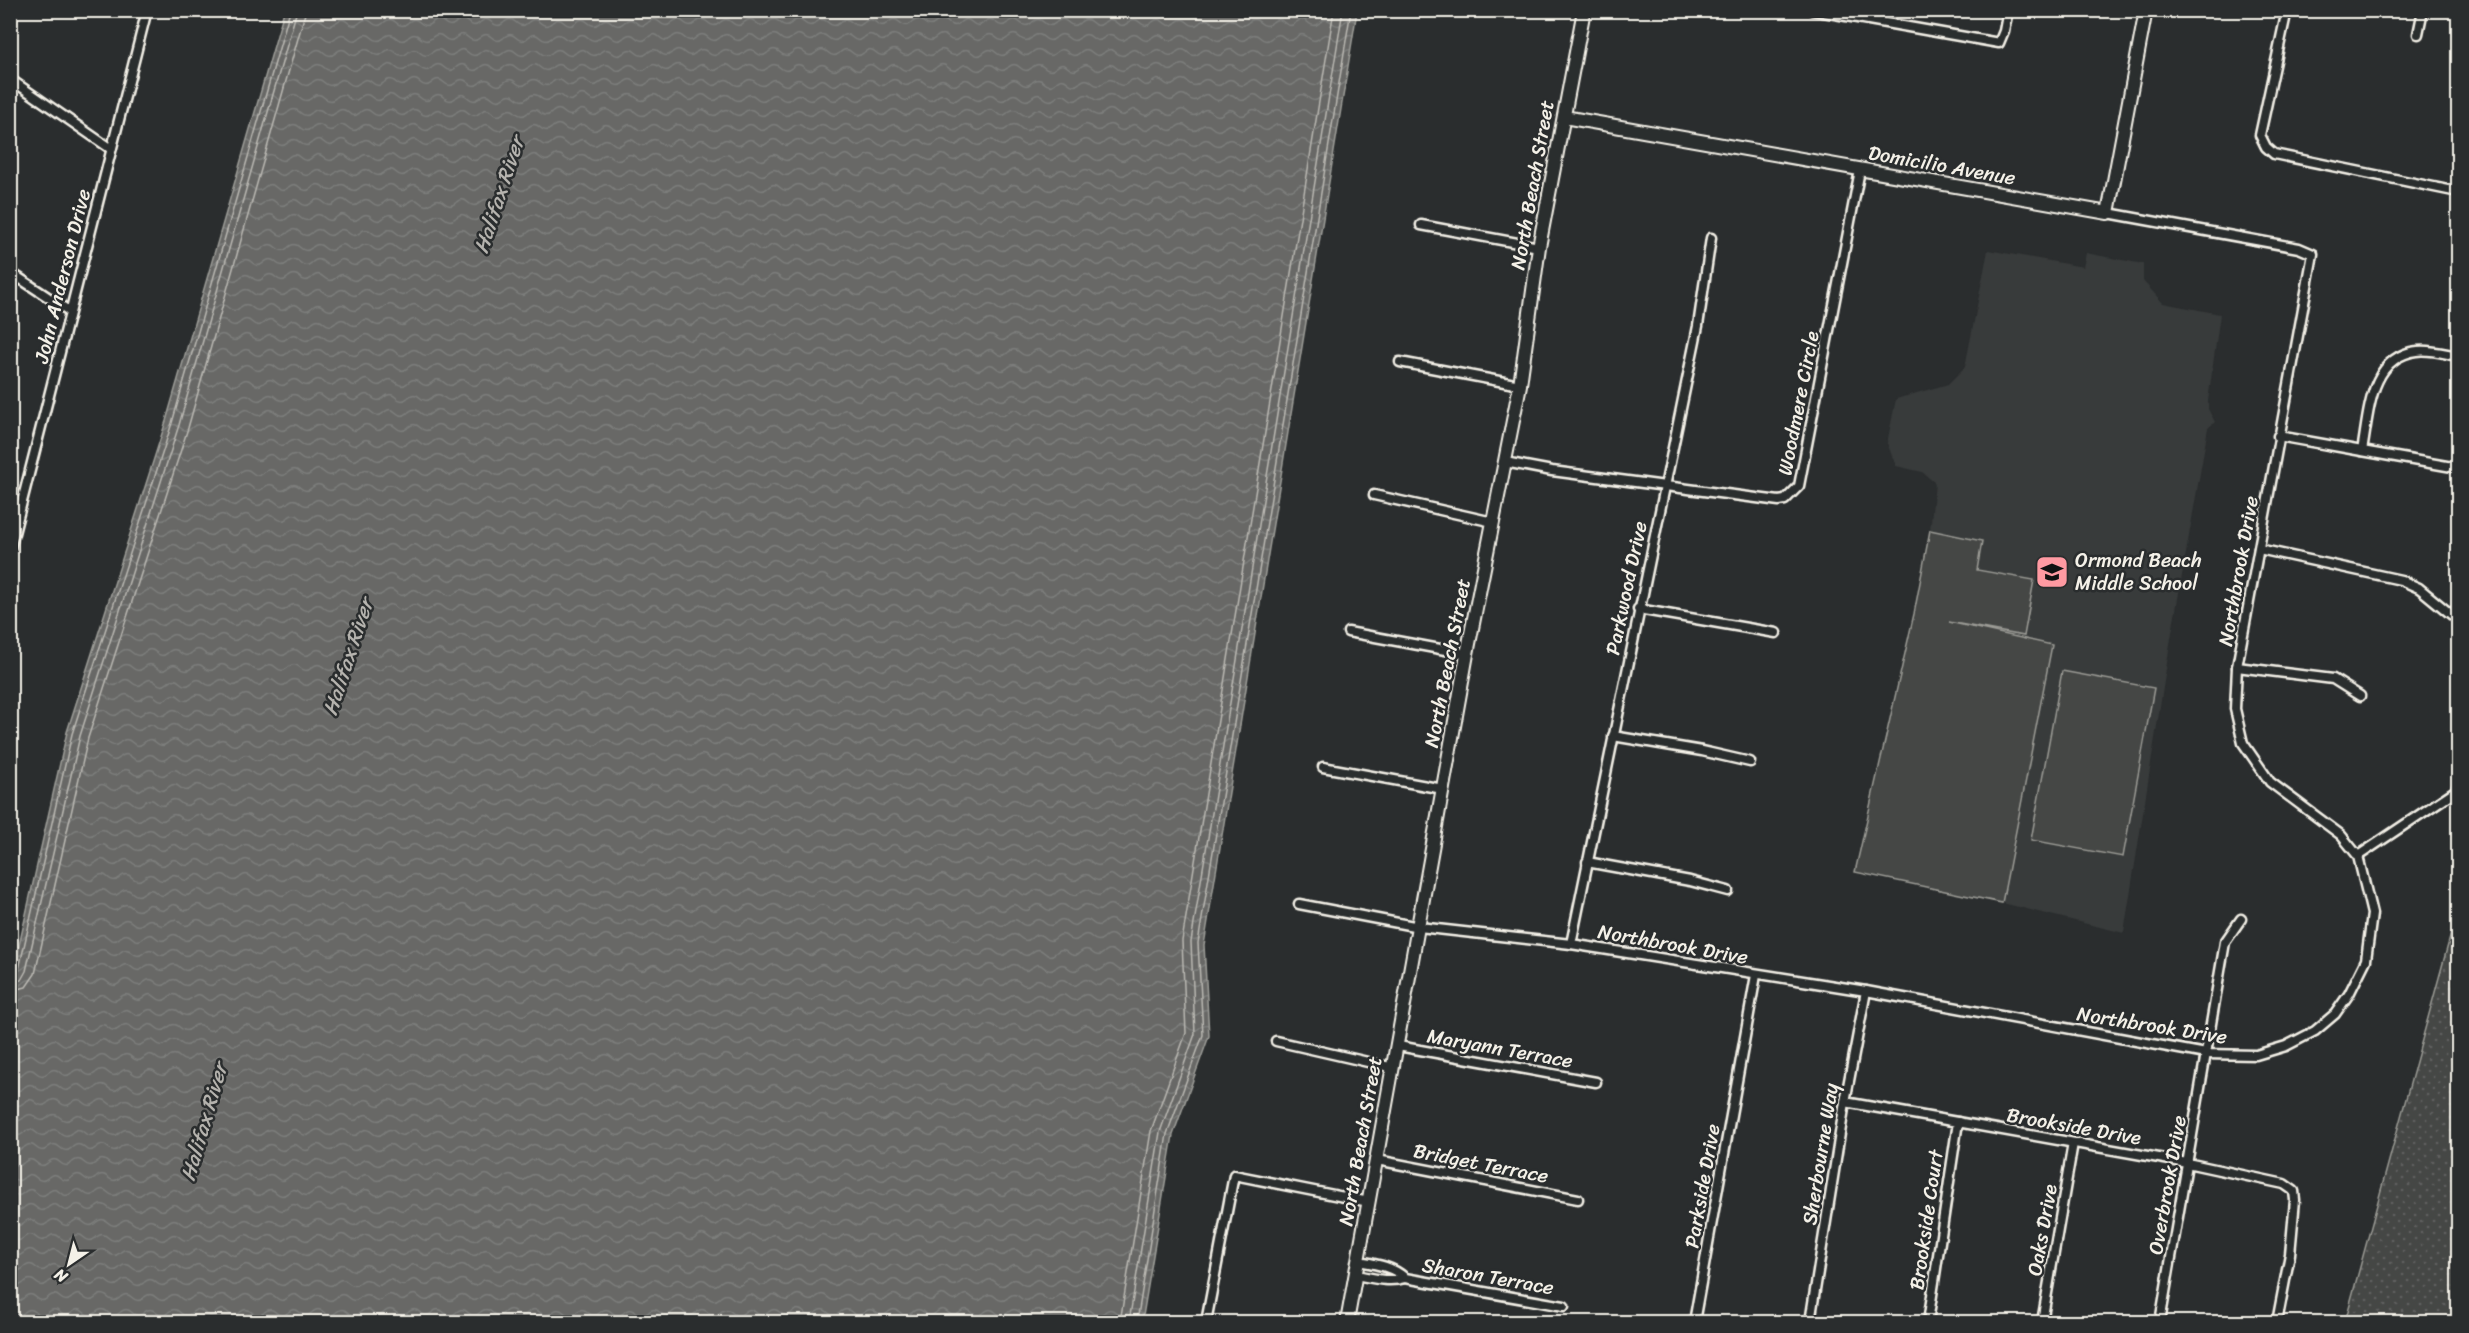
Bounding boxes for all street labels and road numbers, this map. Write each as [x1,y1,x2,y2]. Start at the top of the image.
street label: North Beach Street [1500,97,1565,273]
street label: Domicilio Avenue [1866,135,2018,196]
street label: John Anderson Drive [24,185,101,368]
street label: Woodmere Circle [1767,328,1830,478]
street label: Northbrook Drive [2208,493,2269,649]
street label: Parkwood Drive [1595,518,1658,658]
street label: North Beach Street [1414,575,1481,751]
street label: Northbrook Drive [1595,914,1751,975]
street label: Northbrook Drive [2074,996,2230,1055]
street label: Maryann Terrace [1424,1018,1576,1079]
street label: North Beach Street [1328,1053,1393,1229]
street label: Sherbourne Way [1792,1080,1849,1228]
street label: Brookside Drive [2004,1097,2144,1156]
street label: Overbrook Drive [2138,1113,2197,1257]
street label: Parkside Drive [1674,1121,1731,1251]
street label: Bridget Terrace [1410,1133,1551,1194]
street label: Brookside Court [1899,1147,1954,1292]
street label: Oaks Drive [2017,1181,2068,1279]
street label: Sharon Terrace [1419,1248,1557,1305]

